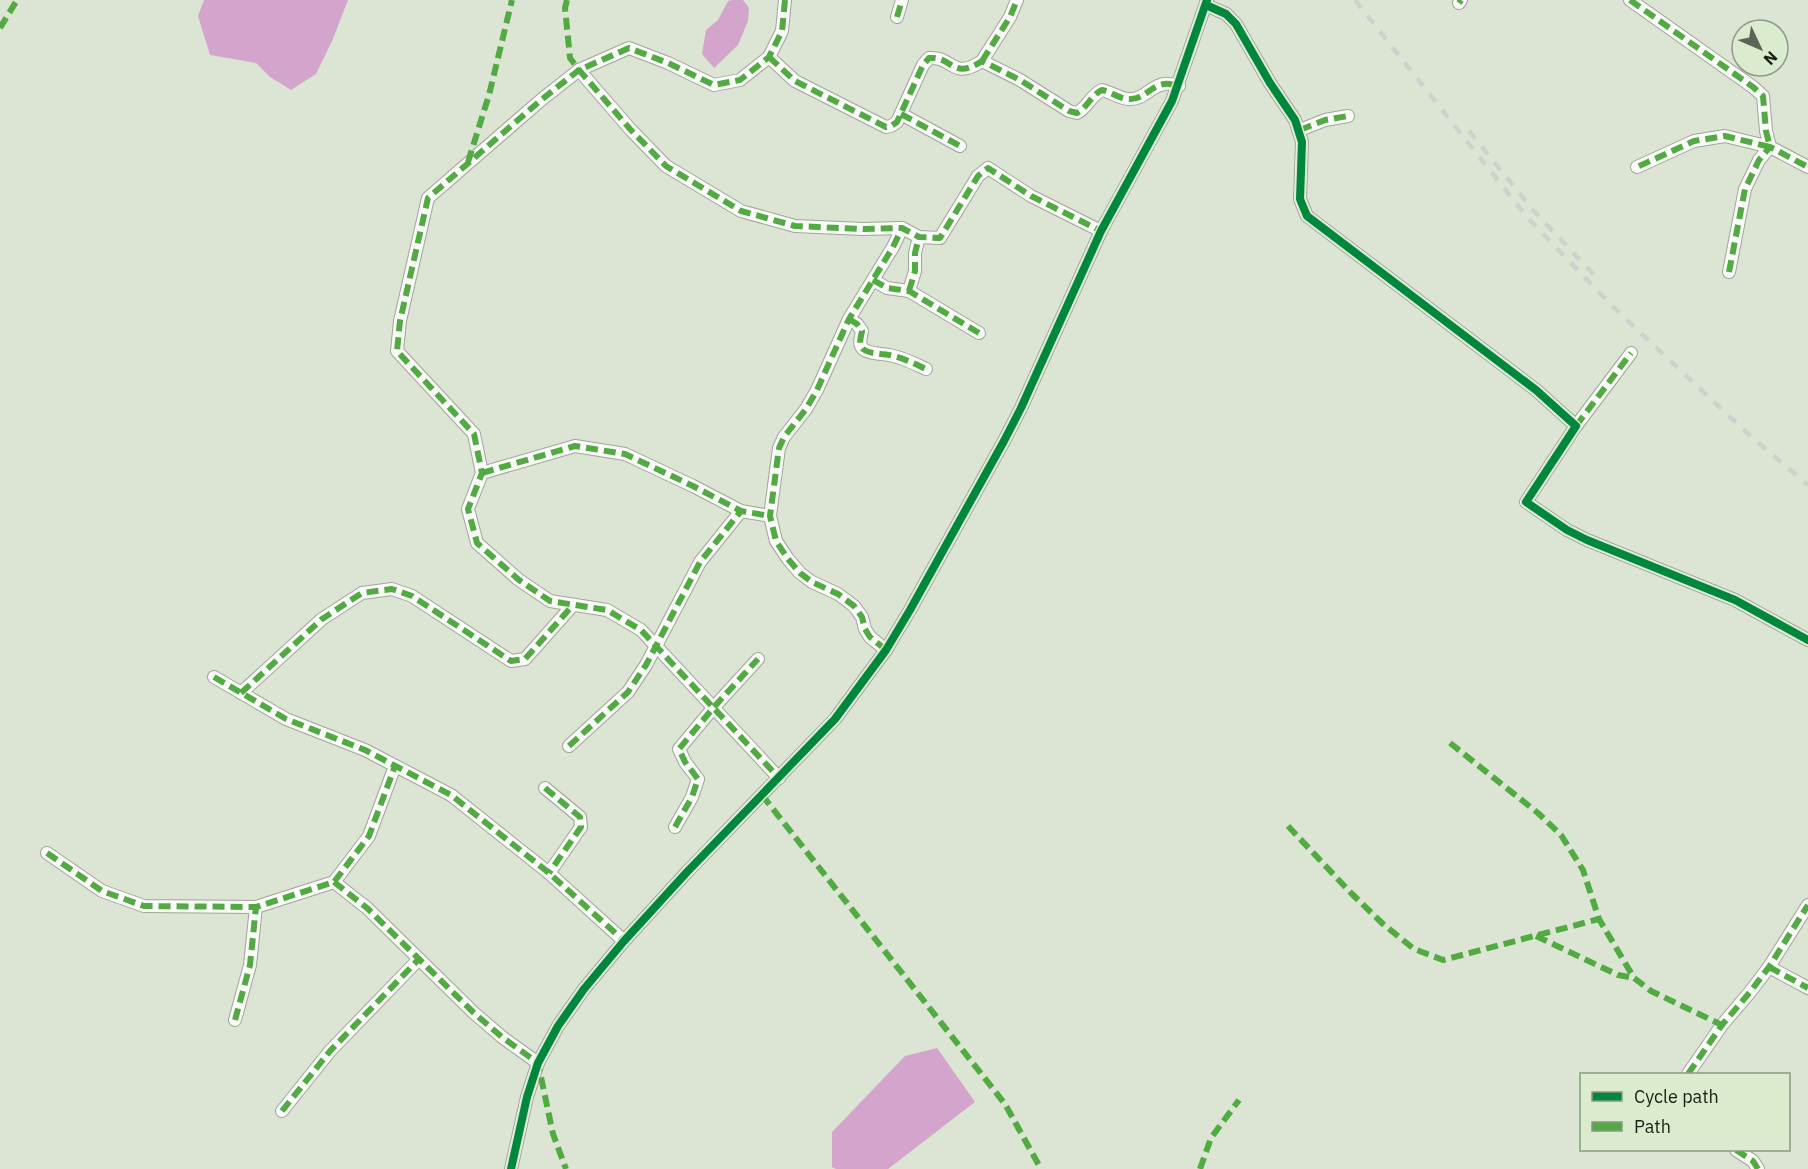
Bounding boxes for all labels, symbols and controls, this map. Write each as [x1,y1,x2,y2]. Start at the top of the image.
north arrow [1730,18,1790,78]
text: N [1760,47,1782,70]
legend [1580,1073,1790,1151]
text: Cycle path [1634,1085,1719,1108]
text: Path [1634,1115,1671,1138]

